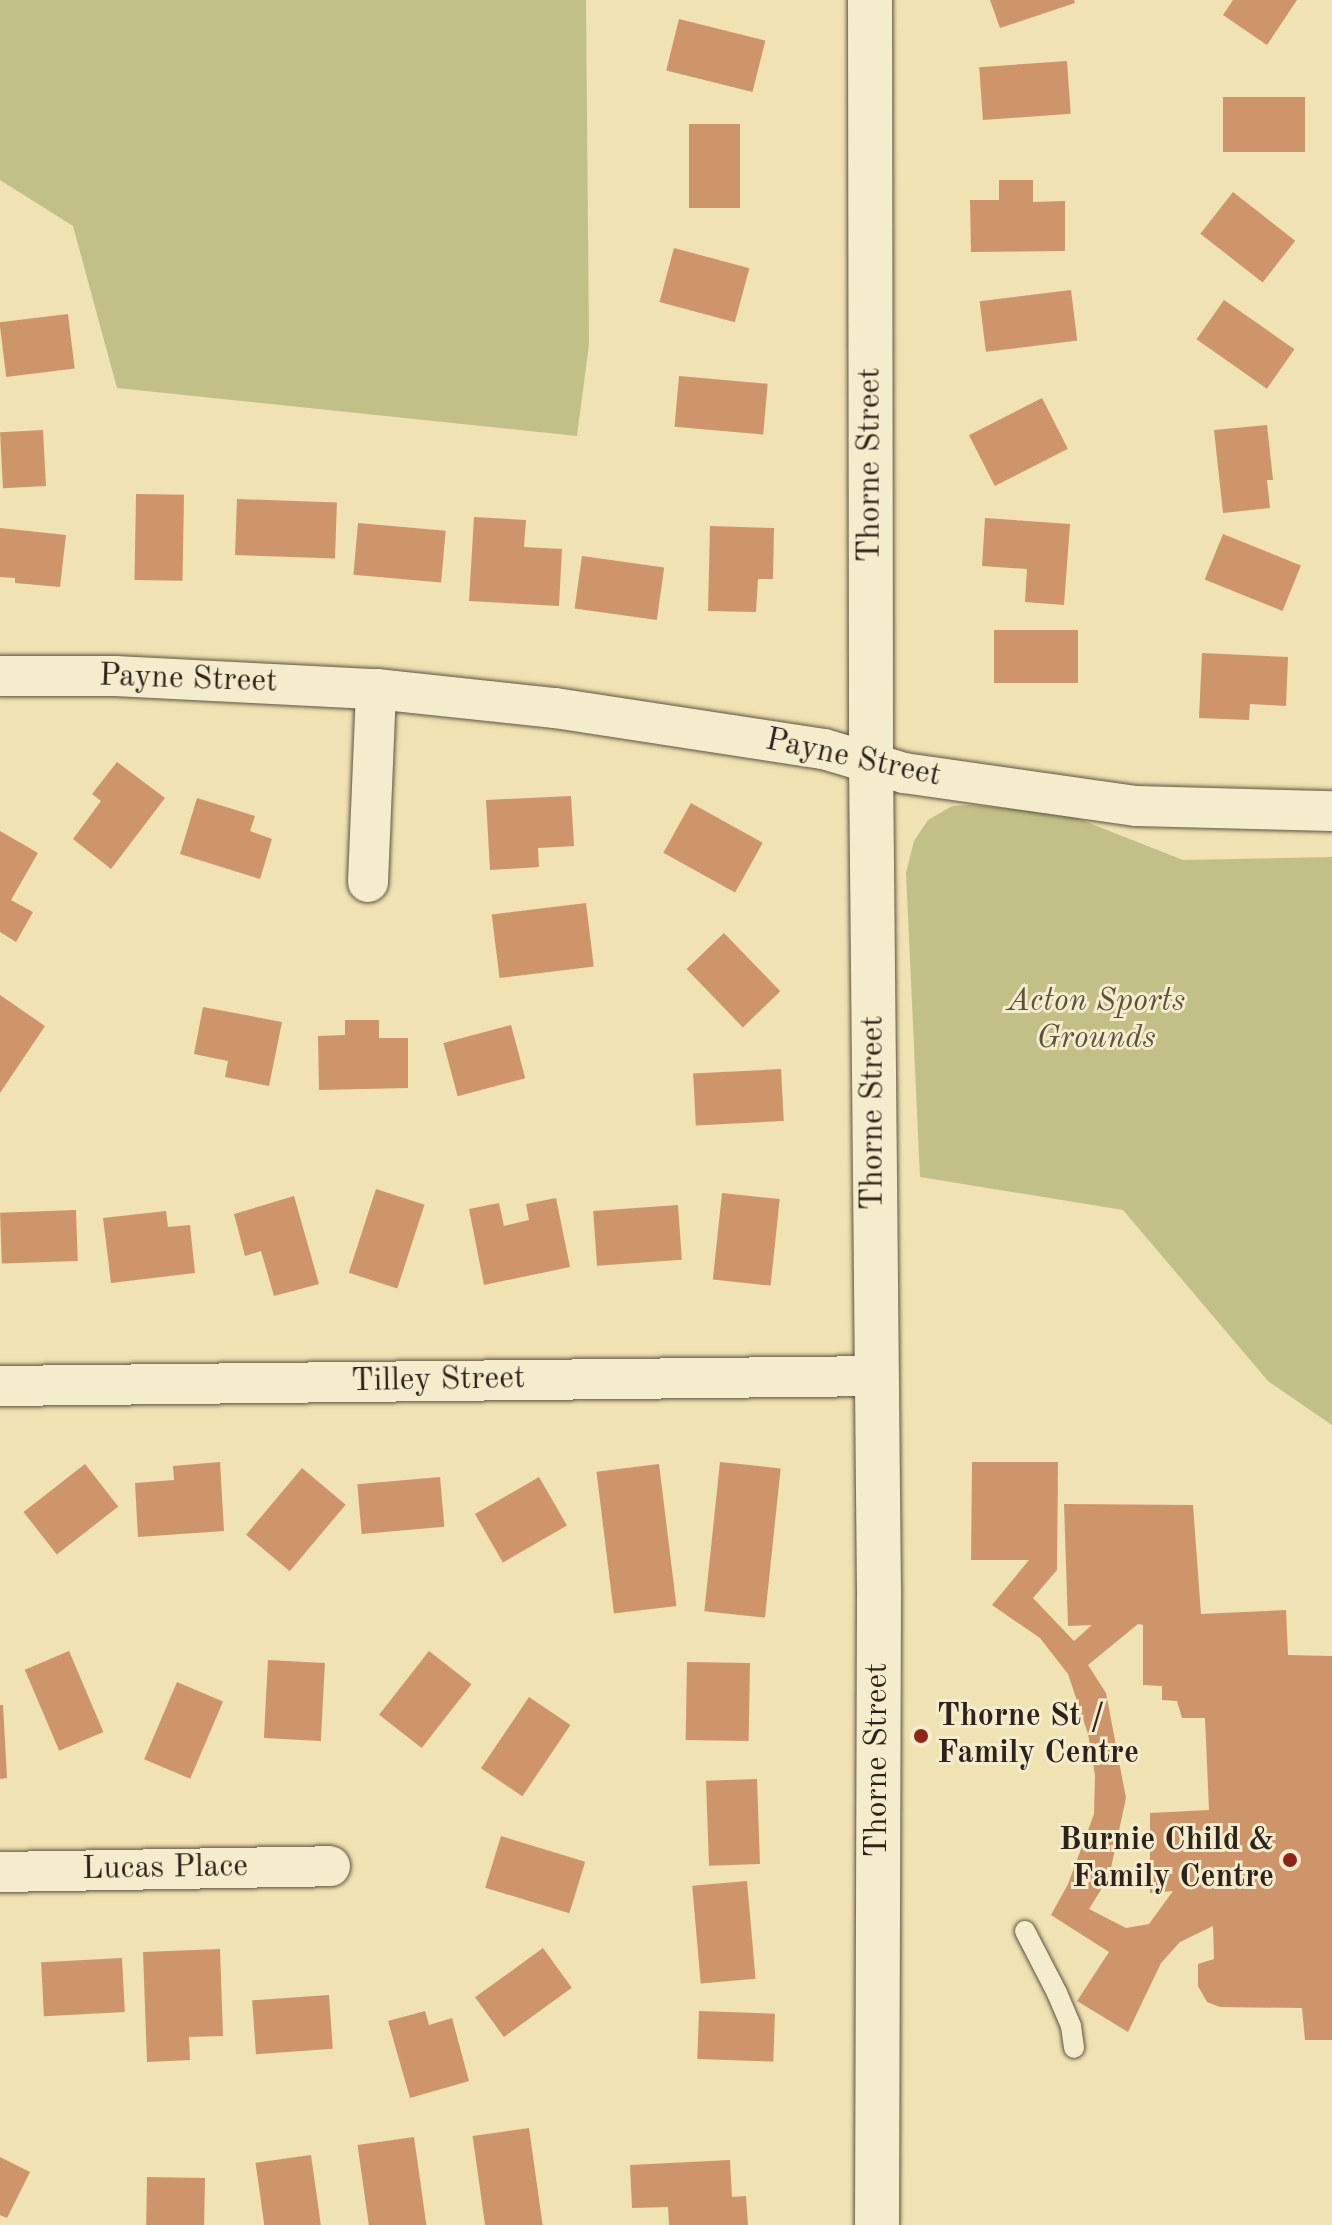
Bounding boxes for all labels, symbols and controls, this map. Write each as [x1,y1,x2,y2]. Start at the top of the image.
street label: Thorne Street [852,367,890,563]
street label: Payne Street [98,658,278,702]
street label: Payne Street [762,722,944,796]
park label: Acton Sports Grounds [1007,984,1185,1059]
street label: Thorne Street [855,1015,893,1211]
street label: Tilley Street [351,1360,525,1402]
street label: Thorne Street [859,1662,897,1858]
place label: Thorne St / Family Centre [937,1699,1139,1774]
marker: Thorne St / Family Centre [912,1727,930,1745]
place label: Burnie Child & Family Centre [1059,1823,1274,1898]
street label: Lucas Place [82,1848,248,1890]
marker: Burnie Child & Family Centre [1281,1851,1299,1869]

